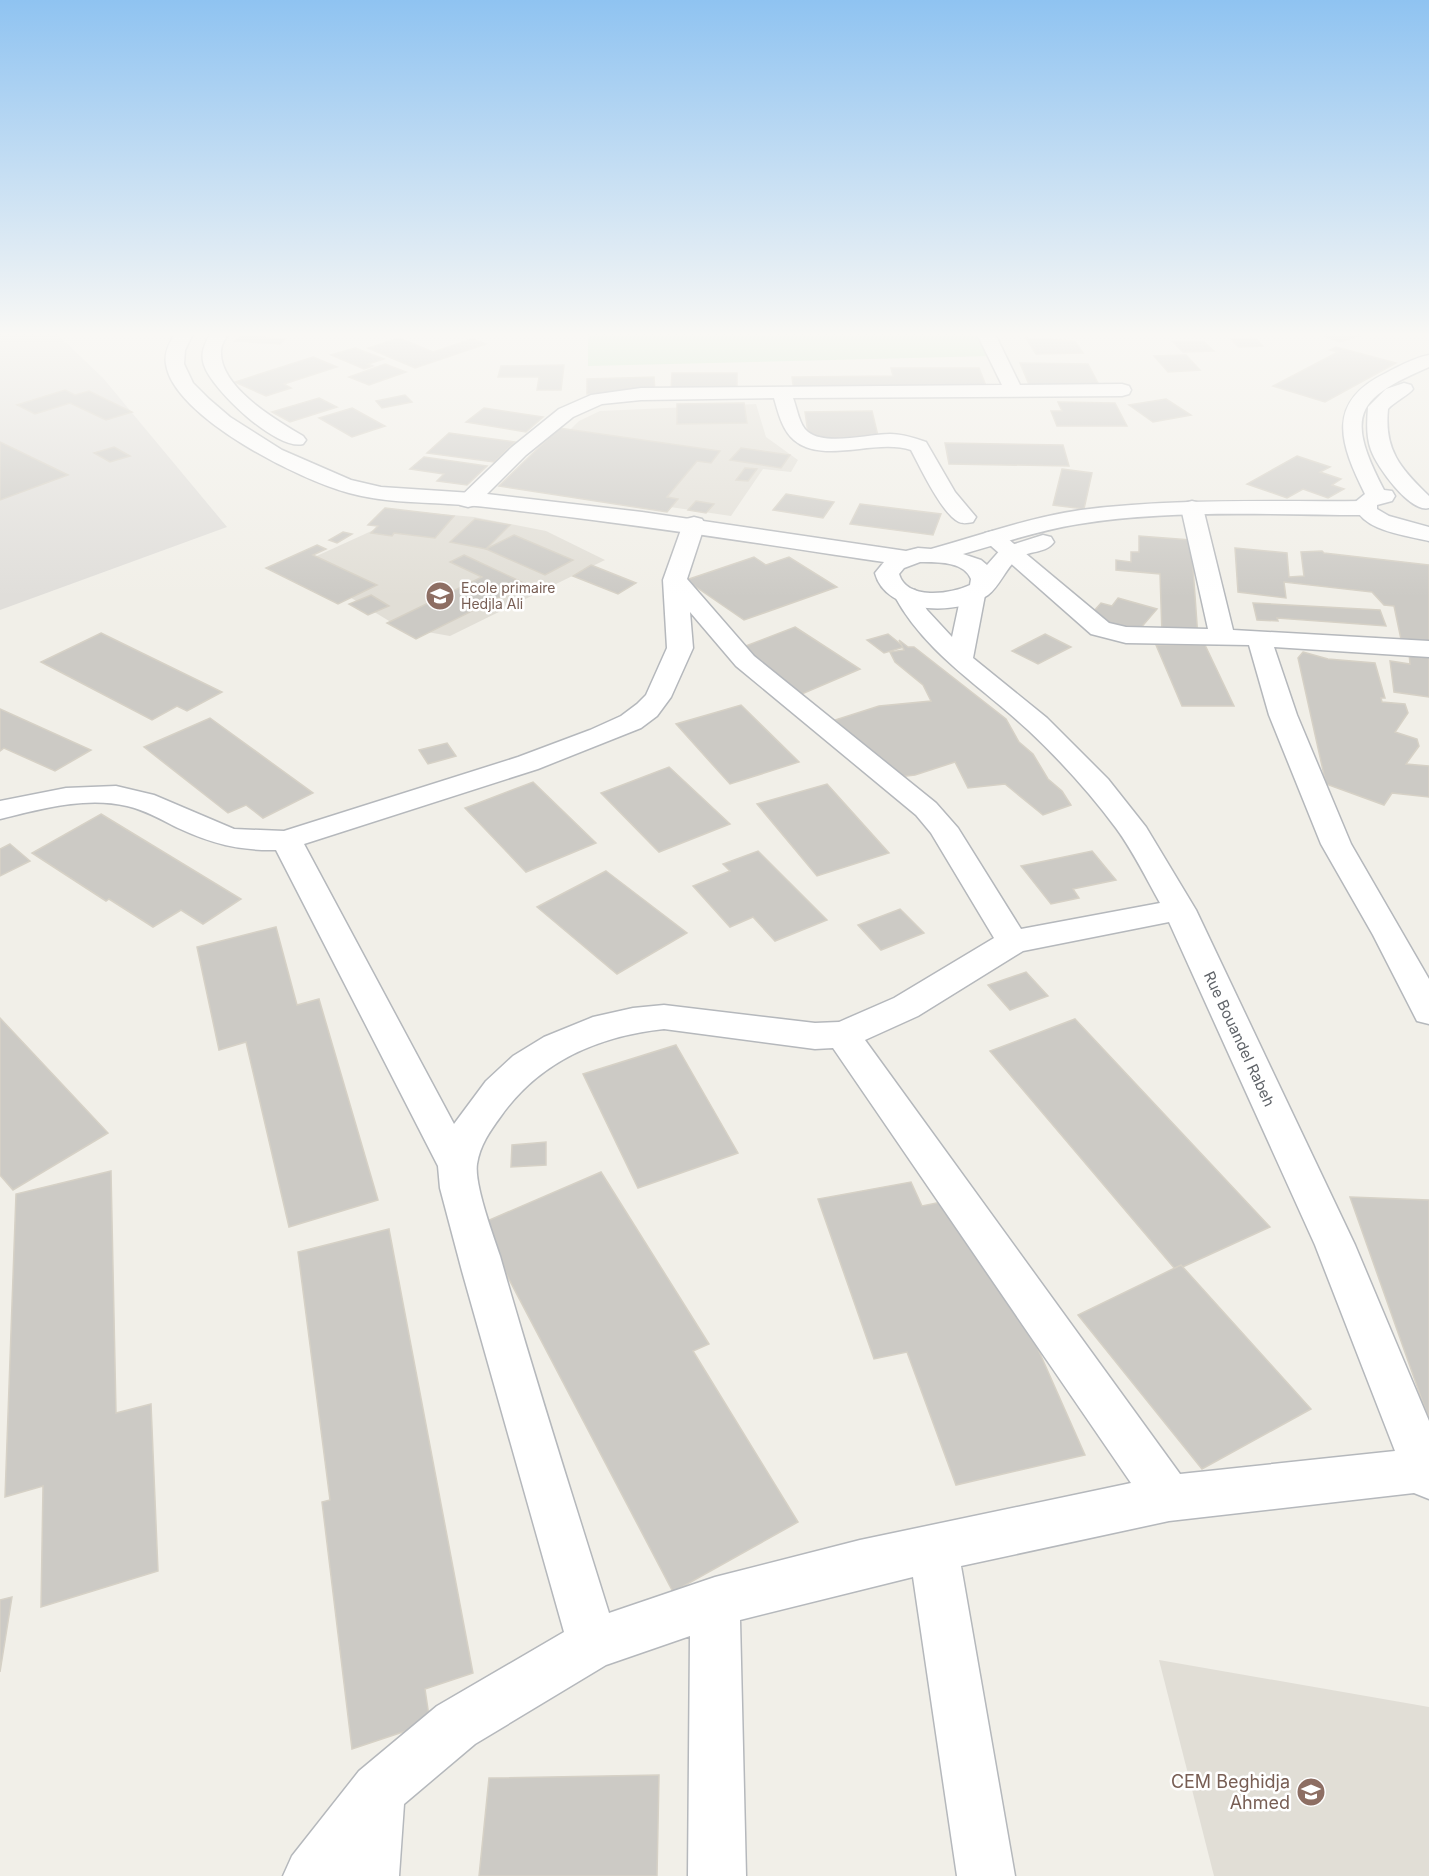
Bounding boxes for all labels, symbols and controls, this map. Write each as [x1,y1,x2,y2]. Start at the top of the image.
place label: Ecole primaire Hedjla Ali [461,579,555,612]
school or university icon: Ecole primaire Hedjla Ali [424,580,456,612]
street label: Rue Bouandel Rabeh [1200,968,1279,1109]
place label: CEM Beghidja Ahmed [1171,1771,1290,1813]
school or university icon: CEM Beghidja Ahmed [1295,1776,1327,1808]

